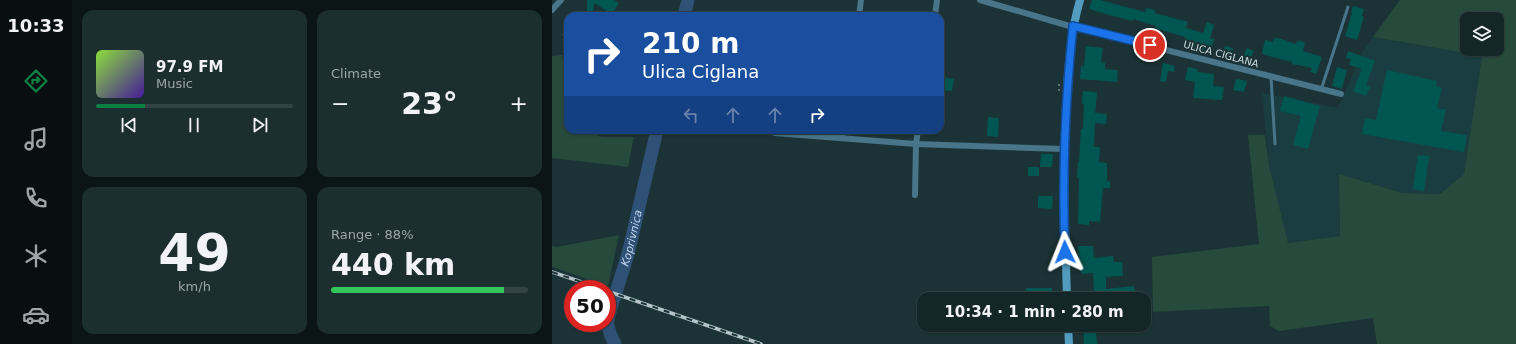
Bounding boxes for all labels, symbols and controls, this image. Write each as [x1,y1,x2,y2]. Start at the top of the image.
map controls [1460,12,1504,56]
button: layers [1460,12,1504,56]
text: 10:33 [7,15,65,36]
text: 210 m [642,27,739,60]
icon: right [576,28,628,80]
pin [1133,28,1167,62]
icon: arrive [1139,34,1161,56]
street label: ULICA CIGLANA [1182,39,1260,69]
text: 97.9 FM [156,58,223,76]
text: Ulica Ciglana [642,61,759,82]
text: Climate [331,66,381,81]
icon: directions [22,67,50,95]
text: Music [156,76,193,91]
text: 23° [401,86,458,121]
text: − [331,91,349,116]
text: + [510,91,528,116]
icon: left [680,104,702,126]
icon: ahead [722,104,744,126]
icon: ahead [764,104,786,126]
icon: right [806,104,828,126]
icon: previous [118,114,140,136]
icon: pause [183,114,205,136]
icon: next [249,114,271,136]
icon: music [22,125,50,153]
icon: phone [22,184,50,212]
water label: Koprivnica [618,208,645,268]
text: 49 [158,223,231,283]
text: Range · 88% [331,227,414,242]
position arrow [1044,231,1086,273]
icon: climate [22,242,50,270]
text: 440 km [331,247,455,282]
text: km/h [178,279,211,294]
speed limit sign: 50 [564,280,616,332]
icon: car [22,301,50,329]
text: 10:34 · 1 min · 280 m [944,303,1124,321]

